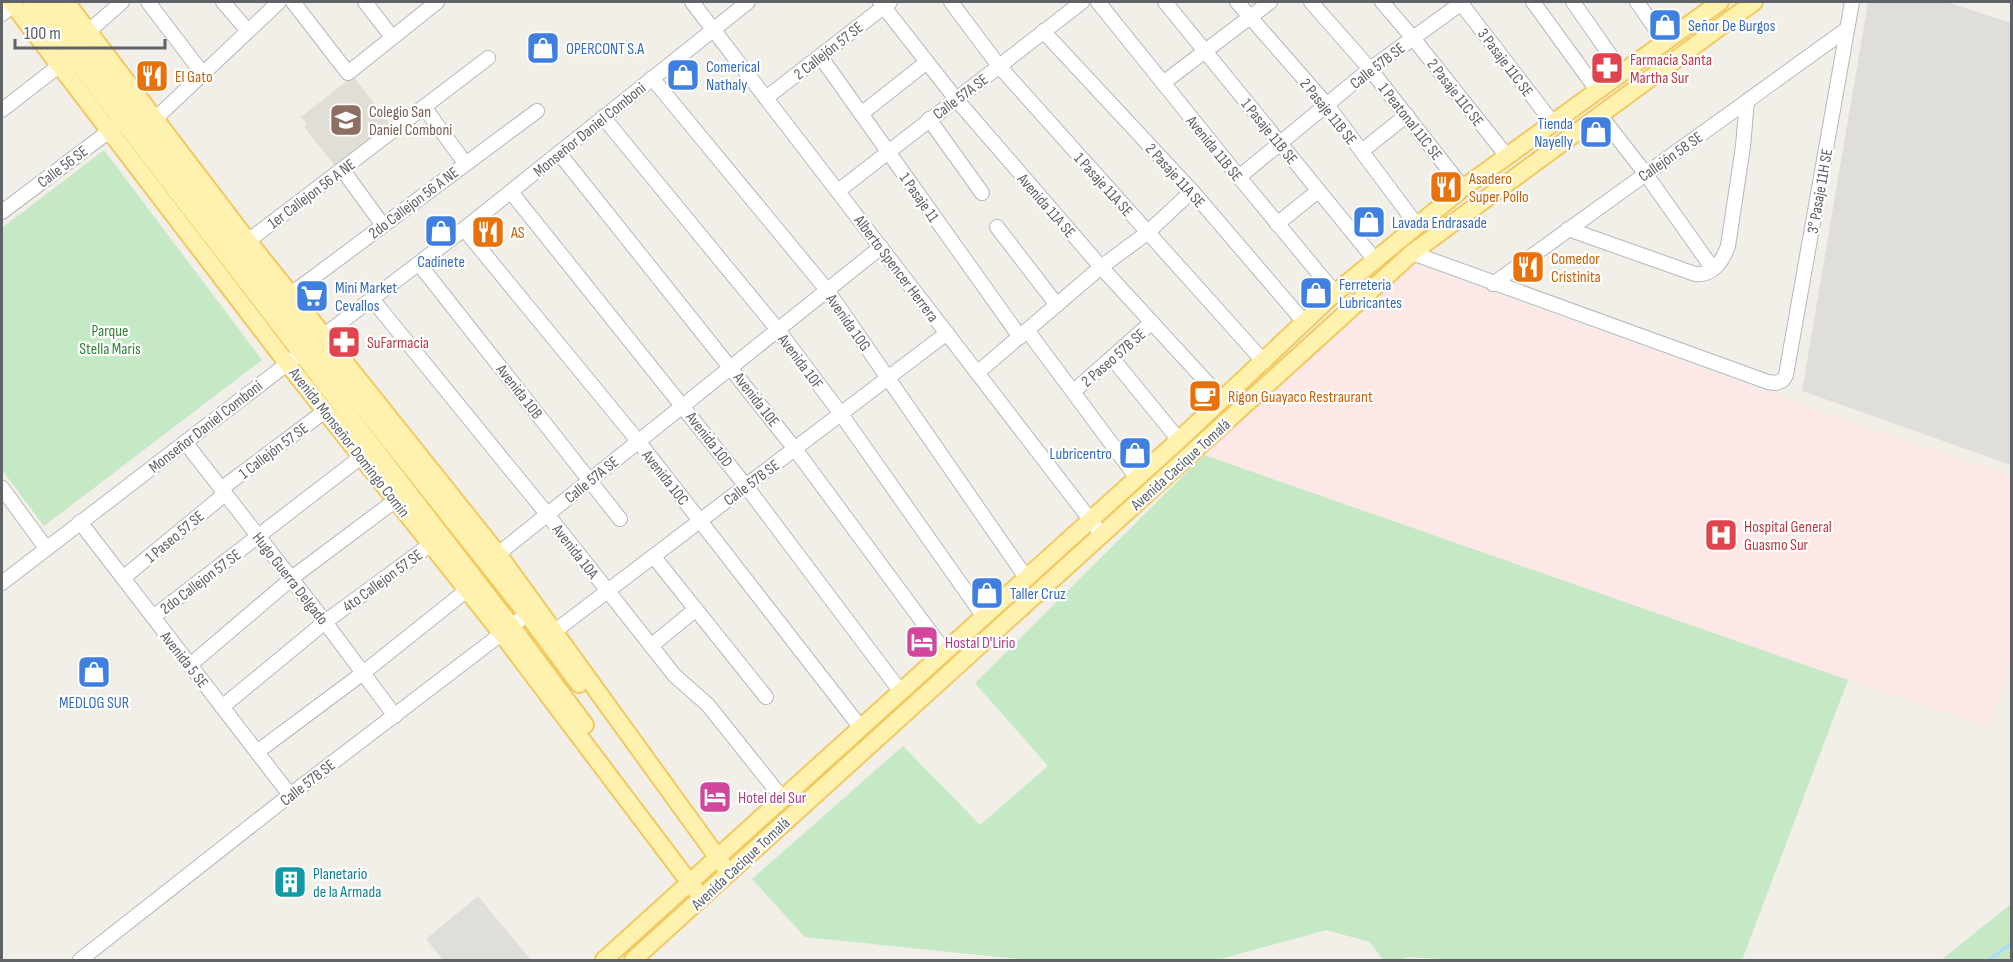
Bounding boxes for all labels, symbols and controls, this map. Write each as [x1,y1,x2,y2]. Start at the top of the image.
shop icon: Señor De Burgos [1647,7,1683,43]
scale bar [15,12,165,50]
place label: Señor De Burgos [1688,17,1776,36]
street label: 2 Callejón 57 SE [790,18,867,84]
text: 100 m [24,23,61,44]
street label: 3 Pasaje 11C SE [1473,25,1537,101]
shop icon: OPERCONT S.A [525,30,561,66]
street label: Calle 57B SE [1347,39,1409,94]
place label: OPERCONT S.A [566,40,644,59]
pharmacy icon: Farmacia Santa Martha Sur [1589,50,1625,86]
place label: Farmacia Santa Martha Sur [1630,51,1712,88]
street label: 2 Pasaje 11C SE [1423,55,1487,130]
shop icon: Comerical Nathaly [665,57,701,93]
restaurant icon: El Gato [134,58,170,94]
place label: Comerical Nathaly [706,58,760,95]
place label: El Gato [175,68,213,87]
street label: Calle 57A SE [930,70,992,124]
street label: 2 Pasaje 11B SE [1295,75,1360,149]
street label: Monseñor Daniel Comboni [530,79,650,181]
street label: 1 Peatonal 11C SE [1374,80,1446,164]
street label: 1 Pasaje 11B SE [1237,95,1301,169]
school or university icon: Colegio San Daniel Comboni [328,102,364,138]
place label: Colegio San Daniel Comboni [369,103,452,140]
street label: Avenida 11B SE [1181,112,1246,186]
shop icon: Tienda Nayelly [1578,114,1614,150]
place label: Tienda Nayelly [1534,115,1573,152]
street label: Callejón 58 SE [1635,128,1707,186]
street label: 2 Pasaje 11A SE [1141,140,1209,212]
street label: Calle 56 SE [34,142,92,192]
street label: 3° Pasaje 11H SE [1804,147,1837,235]
street label: 1 Pasaje 11A SE [1069,149,1136,221]
street label: 1er Callejon 56 A NE [265,155,359,233]
street label: 2do Callejon 56 A NE [365,163,463,243]
street label: Avenida 11A SE [1012,169,1079,242]
restaurant icon: Asadero Super Pollo [1428,169,1464,205]
street label: 1 Pasaje 11 [895,170,943,226]
place label: Asadero Super Pollo [1468,170,1529,207]
shop icon: Lavada Endrasade [1351,204,1387,240]
street label: Alberto Spencer Herrera [849,211,942,326]
shop icon: Cadinete [423,213,459,249]
restaurant icon: AS [470,214,506,250]
place label: Lavada Endrasade [1392,214,1487,233]
place label: AS [510,224,525,243]
restaurant icon: Comedor Cristinita [1510,249,1546,285]
place label: Comedor Cristinita [1551,250,1601,287]
place label: Cadinete [417,253,465,272]
shop icon: Ferreteria Lubricantes [1298,275,1334,311]
place label: Ferreteria Lubricantes [1339,276,1402,313]
supermarket icon: Mini Market Cevallos [294,278,330,314]
place label: Mini Market Cevallos [335,279,397,316]
street label: Avenida 10G [821,290,874,355]
park label: Parque Stella Maris [79,322,141,359]
pharmacy icon: SuFarmacia [326,324,362,360]
street label: 2 Paseo 57B SE [1078,325,1150,391]
street label: Avenida 10F [773,330,826,393]
place label: SuFarmacia [367,334,429,353]
street label: Avenida 10B [491,360,546,423]
street label: Avenida Monseñor Domingo Comín [284,364,413,522]
street label: Avenida 10E [728,368,783,431]
street label: Monseñor Daniel Comboni [145,377,267,477]
cafe icon: Rigon Guayaco Restraurant [1187,378,1223,414]
place label: Rigon Guayaco Restraurant [1228,388,1373,407]
street label: Avenida 10D [681,408,736,471]
street label: Avenida Cacique Tomalá [1127,415,1235,515]
street label: 1 Callejón 57 SE [236,419,312,483]
shop icon: Lubricentro [1117,435,1153,471]
place label: Lubricentro [1050,445,1112,464]
street label: Avenida 10C [637,446,692,510]
street label: Calle 57A SE [561,453,623,508]
street label: Calle 57B SE [720,456,783,510]
street label: 1 Paseo 57 SE [142,507,208,567]
hospital icon: Hospital General Guasmo Sur [1703,517,1739,553]
place label: Hospital General Guasmo Sur [1744,518,1832,555]
street label: Avenida 10A [547,520,602,583]
street label: Hugo Guerra Delgado [248,529,332,629]
street label: 2do Callejon 57 SE [157,546,245,619]
street label: 4to Callejon 57 SE [339,546,427,617]
shop icon: Taller Cruz [969,575,1005,611]
place label: Taller Cruz [1010,585,1066,604]
hotel icon: Hostal D'Lirio [904,624,940,660]
street label: Avenida 5 SE [155,627,212,692]
place label: Hostal D'Lirio [945,634,1015,653]
shop icon: MEDLOG SUR [76,654,112,690]
place label: MEDLOG SUR [59,694,129,713]
street label: Calle 57B SE [277,756,339,811]
hotel icon: Hotel del Sur [697,779,733,815]
place label: Hotel del Sur [738,789,807,808]
street label: Avenida Cacique Tomalá [687,814,794,915]
building icon: Planetario de la Armada [272,864,308,900]
place label: Planetario de la Armada [313,865,381,902]

